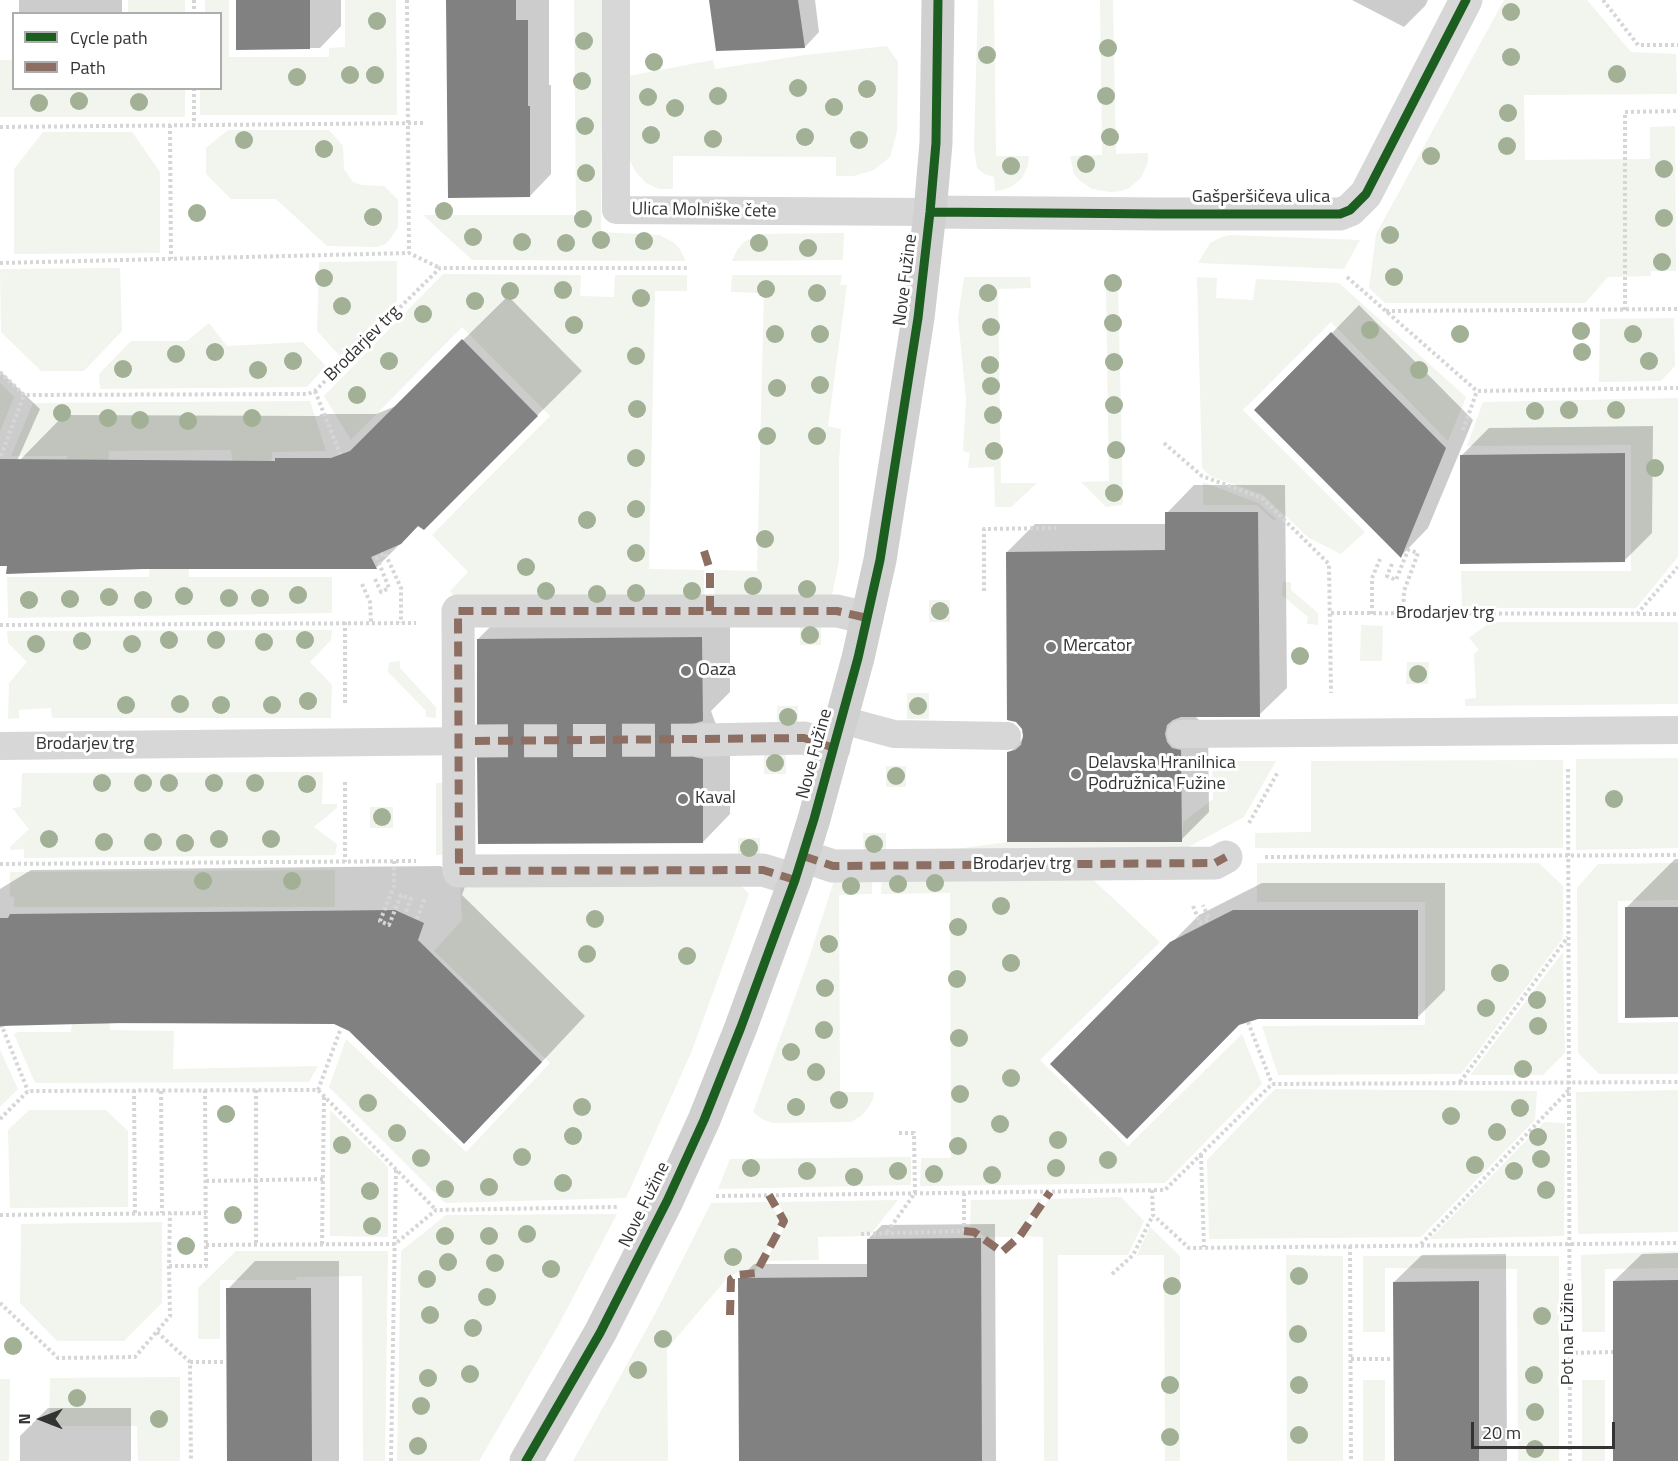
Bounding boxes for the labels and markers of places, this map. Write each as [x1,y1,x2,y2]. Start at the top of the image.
place label: Mercator [1063,636,1132,658]
marker: Mercator [1044,640,1058,654]
place label: Oaza [698,660,736,682]
marker: Oaza [679,664,693,678]
place label: Delavska Hranilnica Podružnica Fužine [1088,753,1236,795]
marker: Delavska Hranilnica Podružnica Fužine [1069,767,1083,781]
place label: Kaval [695,788,736,810]
marker: Kaval [676,792,690,806]

